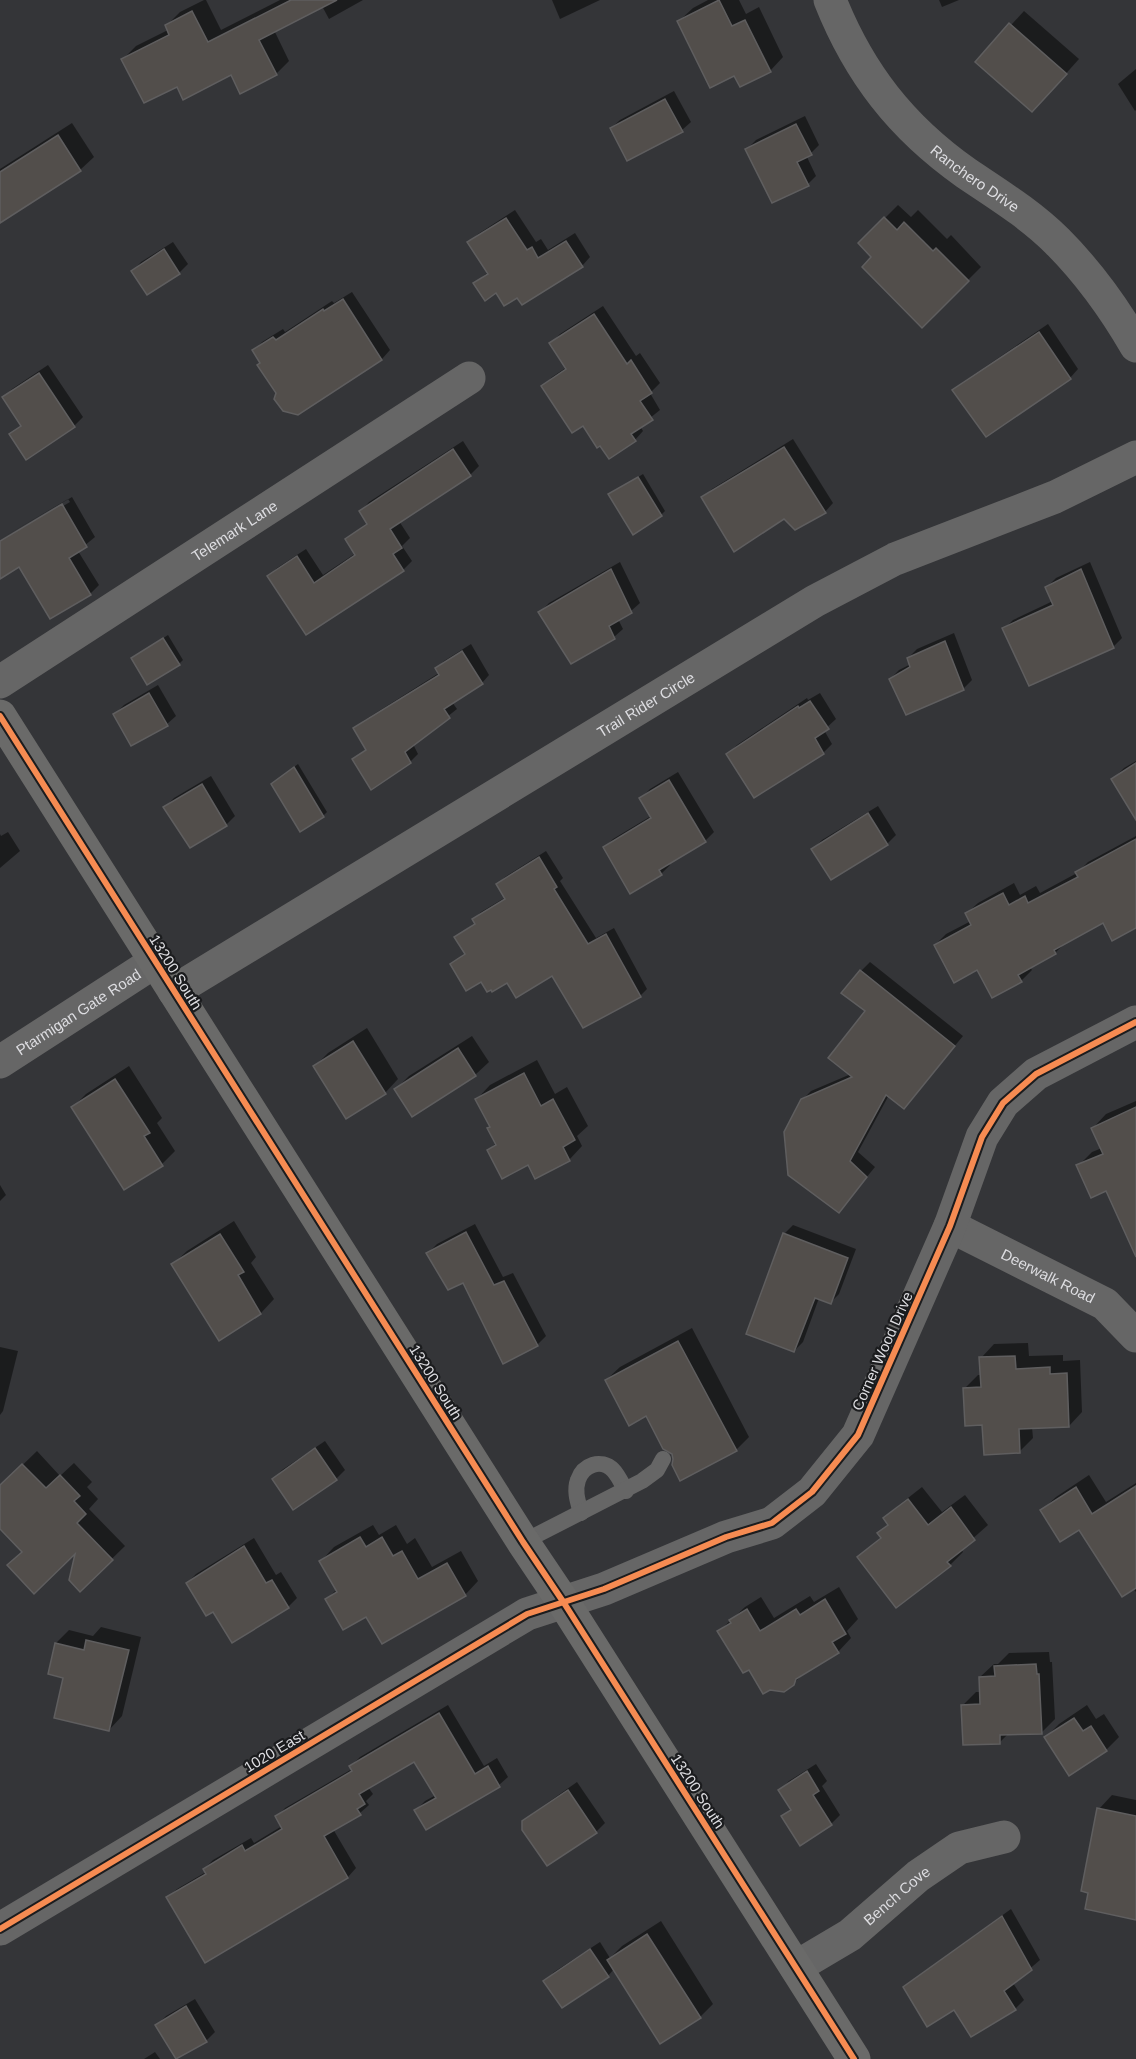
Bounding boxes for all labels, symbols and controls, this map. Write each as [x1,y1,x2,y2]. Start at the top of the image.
street label: Ranchero Drive [928,141,1023,215]
street label: Telemark Lane [188,496,280,564]
street label: Trail Rider Circle [594,668,698,740]
street label: 13200 South [146,931,206,1013]
street label: Ptarmigan Gate Road [13,965,144,1058]
street label: Deerwalk Road [999,1245,1098,1306]
street label: Corner Wood Drive [848,1289,916,1413]
street label: 13200 South [406,1341,466,1423]
street label: 1020 East [241,1726,308,1776]
street label: 13200 South [668,1751,728,1831]
street label: Bench Cove [860,1862,933,1928]

